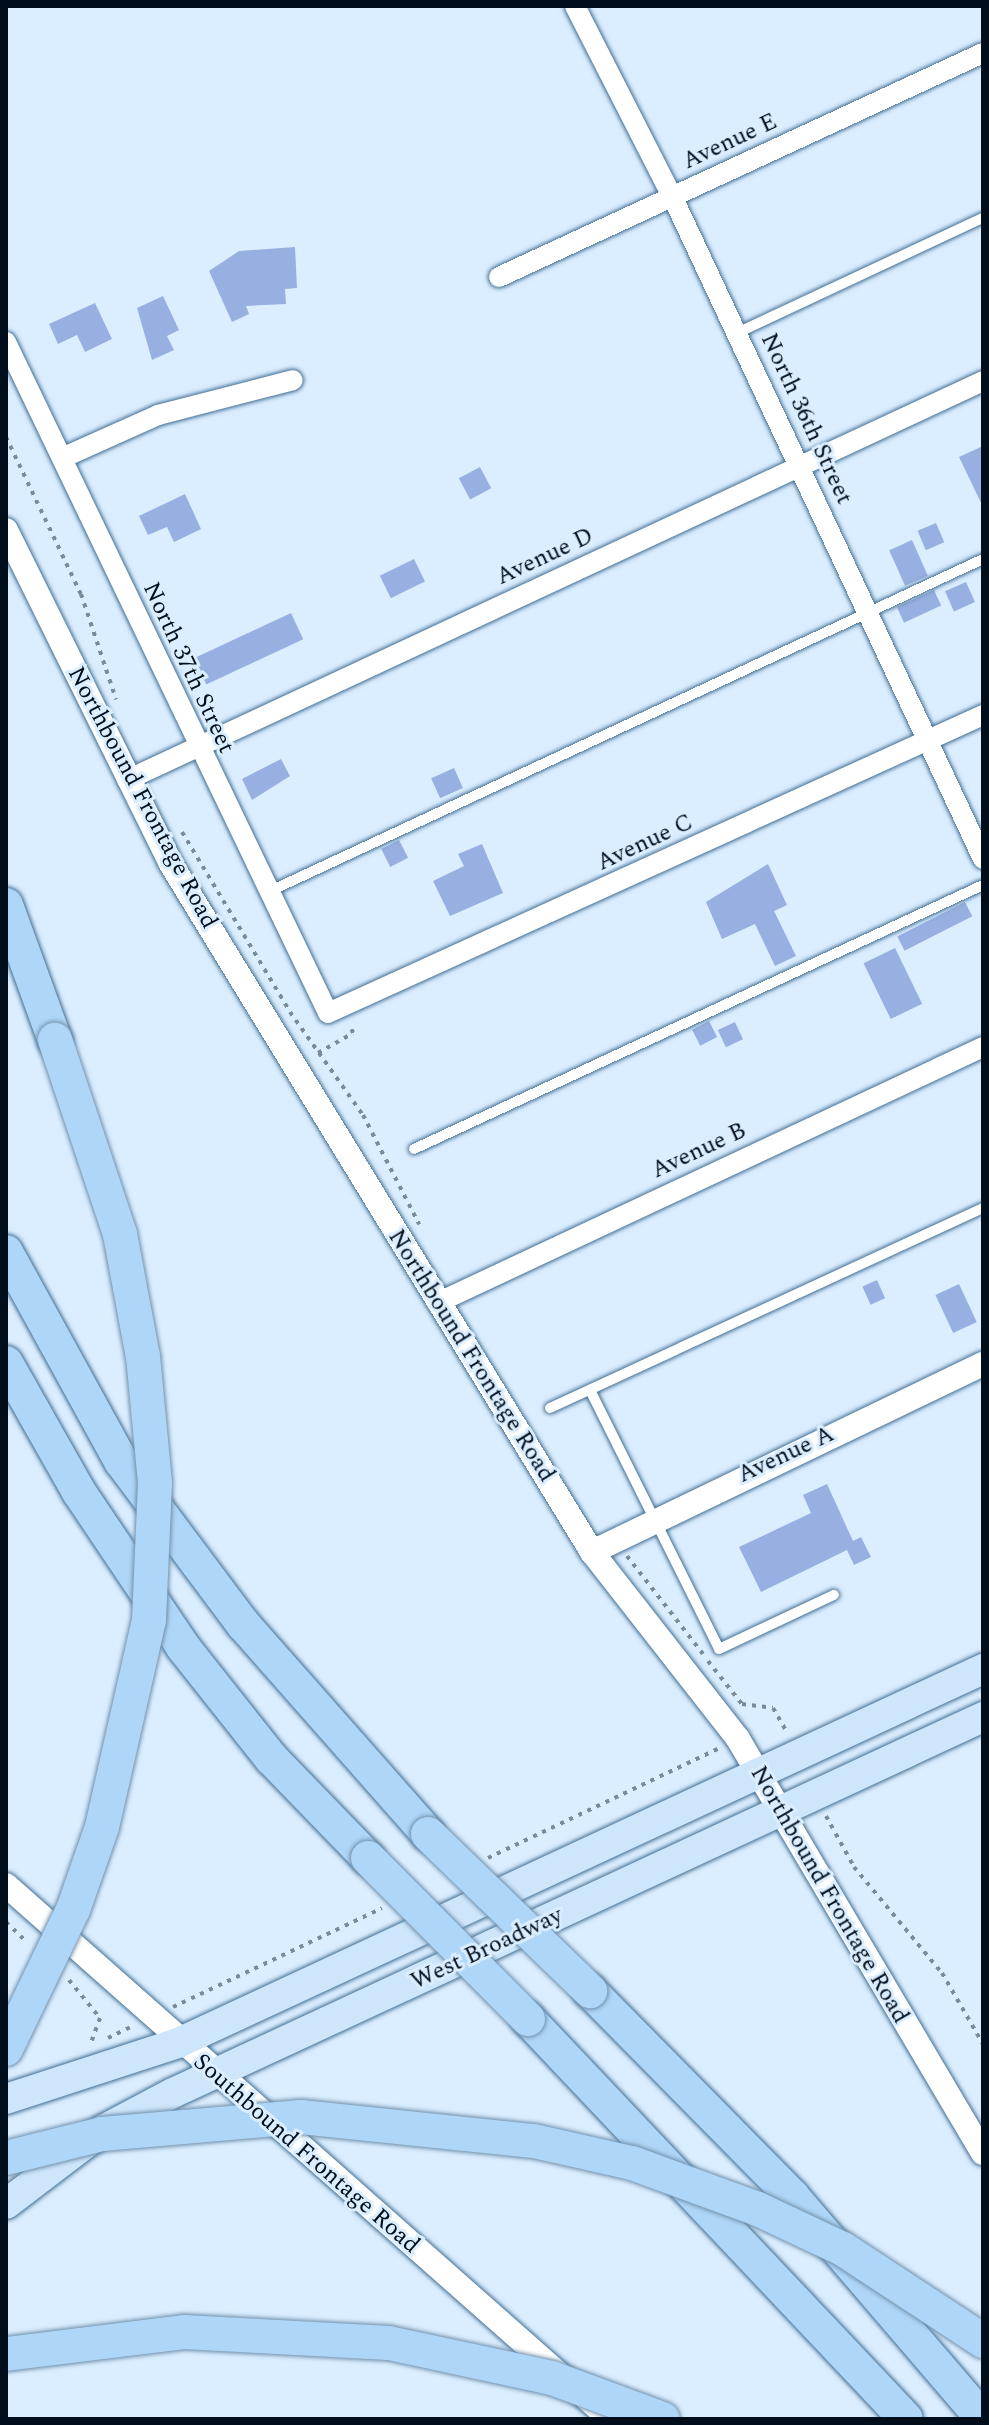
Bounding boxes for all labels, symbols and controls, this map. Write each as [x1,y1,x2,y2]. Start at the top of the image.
street label: Avenue E [678,108,782,176]
street label: North 36th Street [754,329,858,509]
street label: Avenue D [492,522,598,592]
street label: North 37th Street [136,578,240,758]
street label: Northbound Frontage Road [61,662,223,934]
street label: Avenue C [592,808,698,878]
street label: Avenue B [647,1117,751,1185]
street label: Northbound Frontage Road [381,1224,561,1488]
street label: Avenue A [733,1420,839,1490]
street label: Northbound Frontage Road [743,1761,915,2029]
street label: West Broadway [407,1901,567,1997]
street label: Southbound Frontage Road [187,2048,425,2260]

